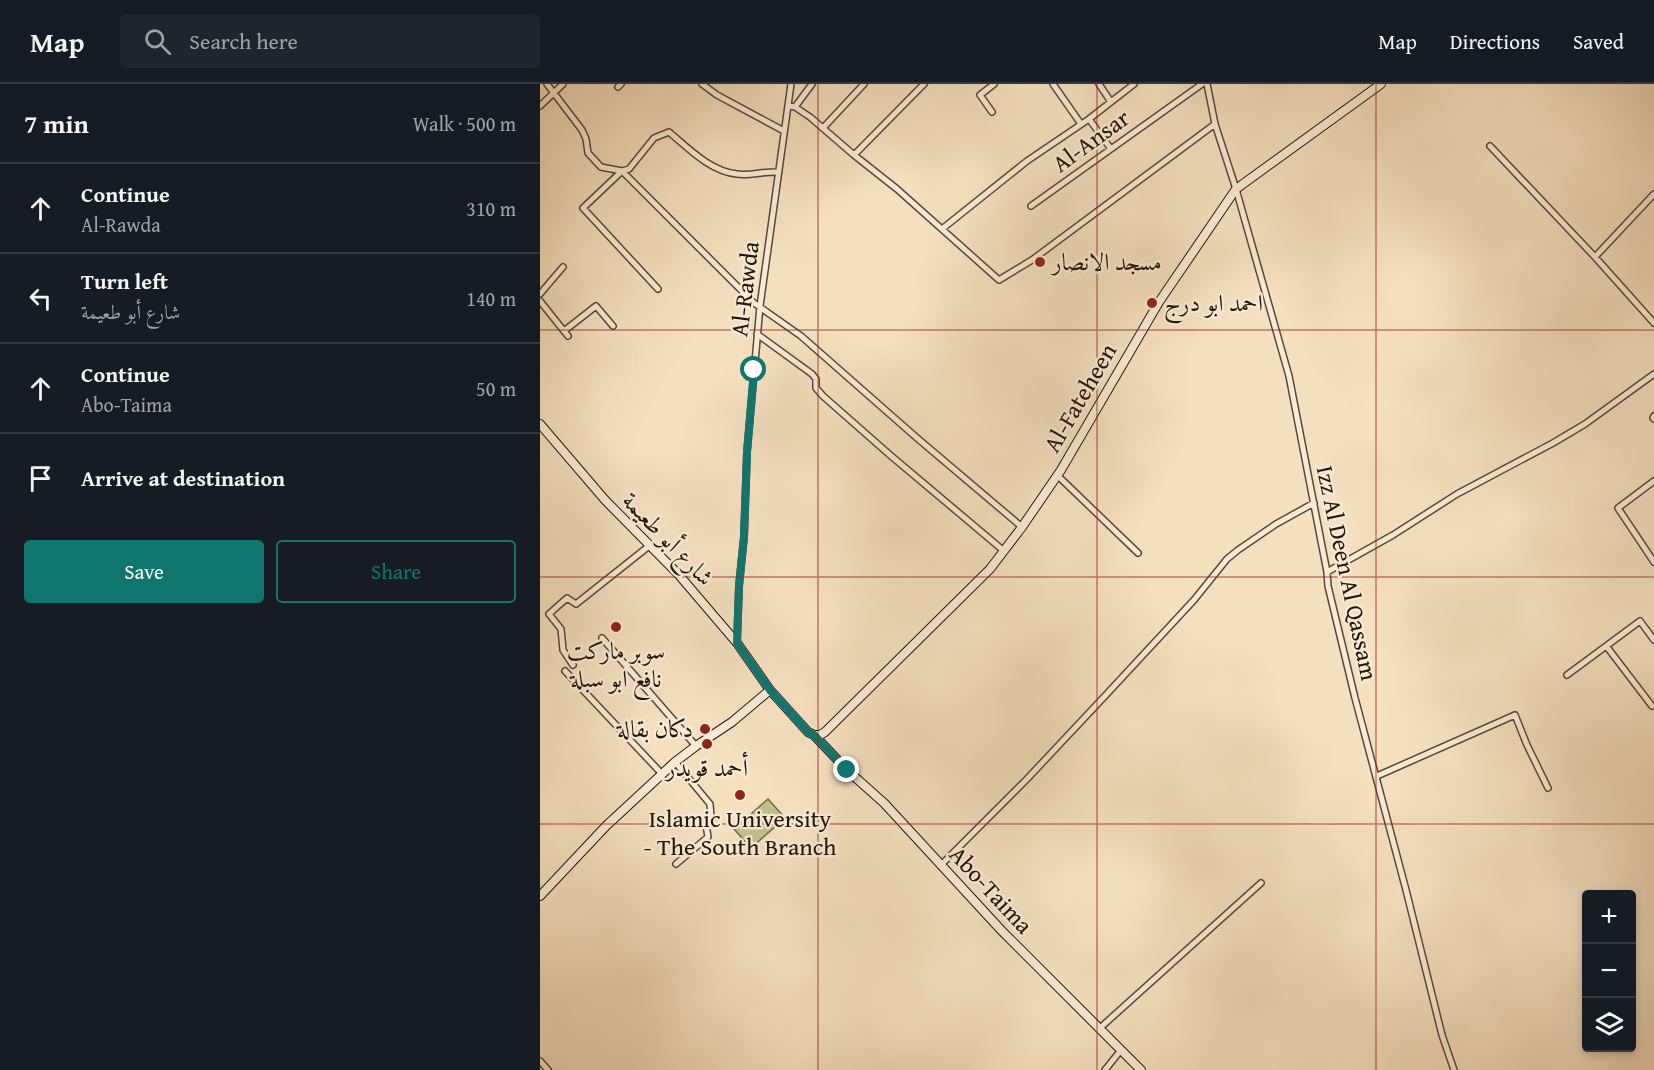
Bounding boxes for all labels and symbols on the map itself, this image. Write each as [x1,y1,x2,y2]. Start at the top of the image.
street label: Al-Ansar [1045,100,1137,181]
street label: Al-Rawda [721,239,768,338]
place label: مسجد الانصار [1050,244,1162,279]
marker: مسجد الانصار [1033,255,1047,269]
place label: احمد ابو درج [1164,285,1263,324]
marker: احمد ابو درج [1145,296,1159,310]
street label: Al-Fateheen [1034,336,1125,459]
route start [740,356,766,382]
street label: Izz Al Deen Al Qassam [1308,462,1387,684]
street label: شارع أبو طعيمة [612,484,722,596]
marker: سوبر ماركت نافع ابو سبلة [609,620,623,634]
place label: سوبر ماركت نافع ابو سبلة [567,633,665,701]
place label: دكان بقالة [616,711,693,746]
marker: دكان بقالة [698,722,712,736]
marker: أحمد قويدر [700,737,714,751]
place label: أحمد قويدر [664,750,749,785]
route end [833,756,859,782]
marker: Islamic University - The South Branch [733,788,747,802]
place label: Islamic University - The South Branch [643,801,837,864]
street label: Abo-Taima [941,838,1042,942]

